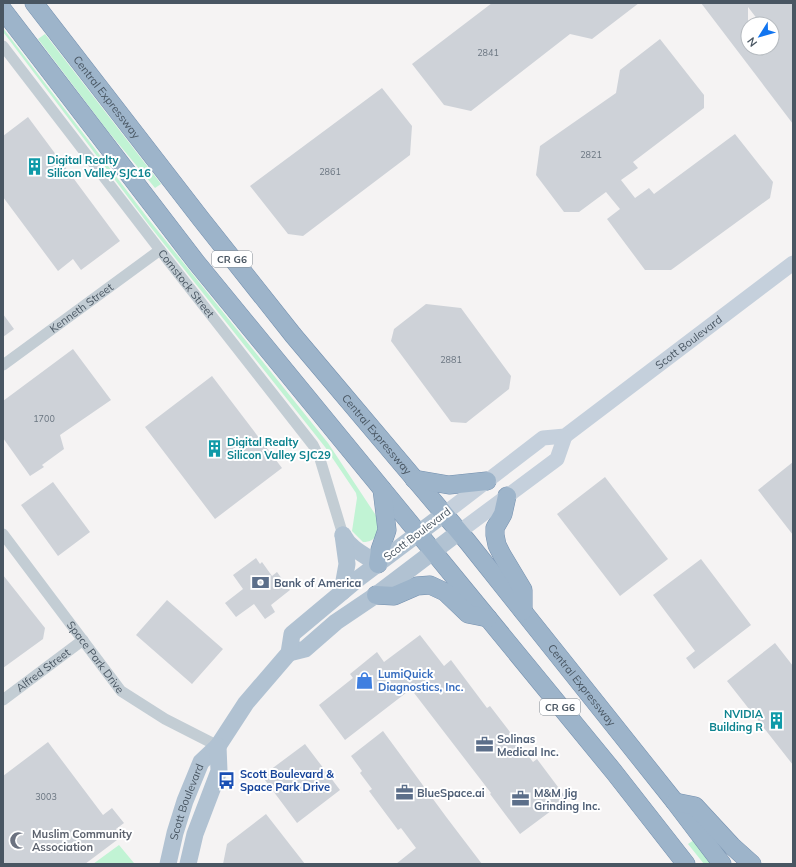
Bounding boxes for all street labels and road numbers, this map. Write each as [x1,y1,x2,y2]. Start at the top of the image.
street label: Central Expressway [70,53,143,142]
street label: Comstock Street [155,247,218,321]
road number: CR G6 [212,251,252,267]
street label: Kenneth Street [47,280,116,336]
street label: Scott Boulevard [652,312,725,372]
street label: Central Expressway [339,391,415,477]
street label: Scott Boulevard [381,504,453,564]
street label: Space Park Drive [64,618,127,696]
street label: Central Expressway [545,641,619,729]
street label: Alfred Street [13,645,73,695]
road number: CR G6 [540,699,580,715]
street label: Scott Boulevard [167,761,207,841]

